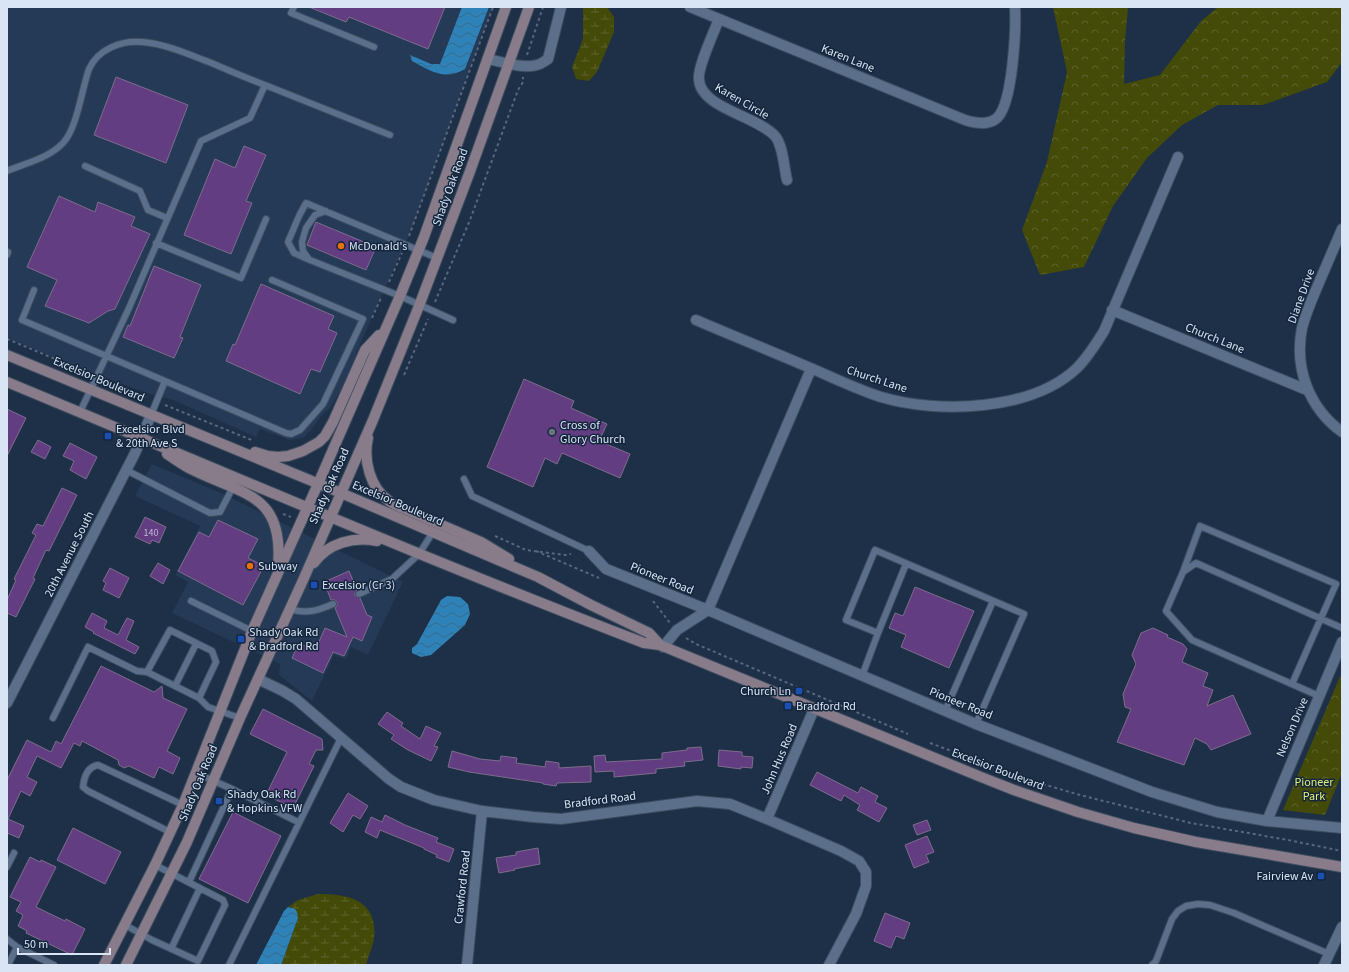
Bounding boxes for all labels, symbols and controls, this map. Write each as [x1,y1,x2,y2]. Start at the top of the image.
street label: Karen Lane [819,40,877,77]
street label: Karen Circle [711,79,772,124]
street label: Shady Oak Road [428,146,472,228]
place label: McDonald's [349,238,407,255]
marker: McDonald's [336,241,346,251]
street label: Diane Drive [1284,266,1319,326]
street label: Church Lane [1183,319,1247,358]
street label: Excelsior Boulevard [51,353,147,406]
street label: Church Lane [844,362,909,397]
place label: Cross of Glory Church [560,417,625,448]
place label: Excelsior Blvd & 20th Ave S [116,421,185,452]
marker: Cross of Glory Church [547,427,557,437]
marker: Excelsior Blvd & 20th Ave S [103,431,113,441]
street label: Shady Oak Road [305,445,354,527]
street label: Excelsior Boulevard [350,477,446,530]
street label: 20th Avenue South [40,508,98,600]
house number: 140 [144,526,158,540]
place label: Subway [258,558,298,575]
street label: Pioneer Road [628,558,696,599]
marker: Subway [245,561,255,571]
place label: Excelsior (Cr 3) [322,577,395,594]
marker: Excelsior (Cr 3) [309,580,319,590]
place label: Shady Oak Rd & Bradford Rd [249,624,319,655]
marker: Shady Oak Rd & Bradford Rd [236,634,246,644]
place label: Church Ln [740,683,791,700]
street label: Pioneer Road [927,683,995,724]
marker: Church Ln [794,686,804,696]
street label: Nelson Drive [1272,695,1313,760]
place label: Bradford Rd [796,698,856,715]
marker: Bradford Rd [783,701,793,711]
street label: John Hus Road [757,721,802,797]
street label: Shady Oak Road [175,742,222,824]
street label: Excelsior Boulevard [949,744,1046,795]
park label: Pioneer Park [1295,774,1334,805]
place label: Shady Oak Rd & Hopkins VFW [227,786,303,817]
street label: Bradford Road [563,788,637,813]
marker: Shady Oak Rd & Hopkins VFW [214,796,224,806]
street label: Crawford Road [450,849,475,925]
place label: Fairview Av [1256,868,1313,885]
marker: Fairview Av [1316,871,1326,881]
scale bar [18,930,110,956]
text: 50 m [24,936,48,953]

